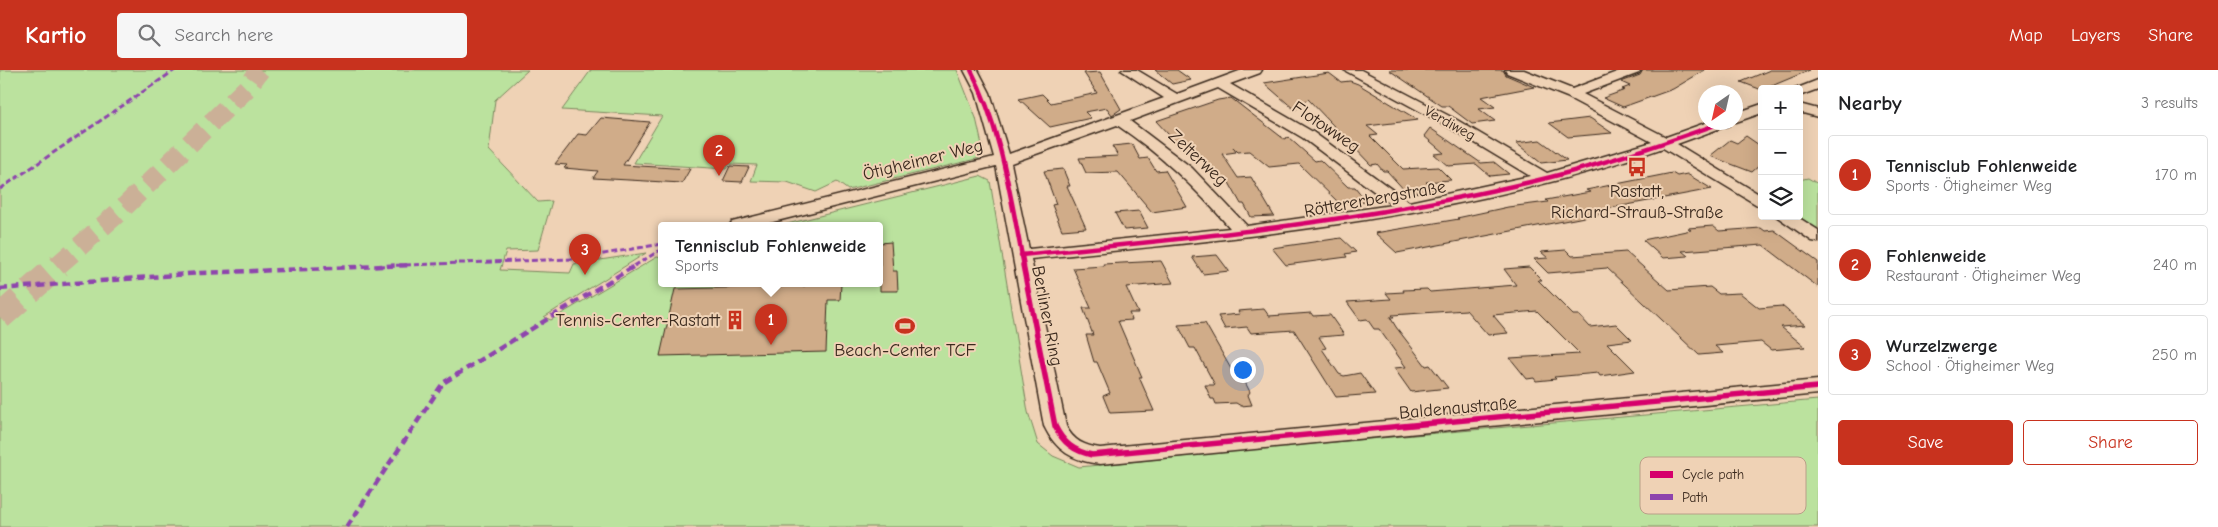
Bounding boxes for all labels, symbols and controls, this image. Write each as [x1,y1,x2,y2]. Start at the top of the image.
search box [117,13,467,58]
text: Kartio [25,21,87,49]
icon: search [135,21,163,49]
text: Search here [175,24,273,46]
text: Map [2009,25,2043,46]
text: Layers [2071,25,2120,46]
text: Share [2148,25,2193,46]
north arrow [1698,85,1743,130]
map controls [1758,85,1803,220]
button: + [1758,85,1803,130]
text: Nearby [1838,91,1902,115]
text: 3 results [2141,94,2198,112]
street label: Flotowweg [1288,97,1364,157]
street label: Verdiweg [1421,102,1479,144]
street label: Zelterweg [1164,125,1232,191]
button: − [1758,130,1803,175]
pin: 2 [703,135,735,176]
street label: Ötigheimer Weg [861,135,985,185]
text: Tennisclub Fohlenweide [1886,155,2077,177]
bus stop icon: Rastatt, Richard-Strauß-Straße [1626,156,1648,178]
text: 1 [1852,166,1858,184]
text: 170 m [2155,166,2197,184]
button: layers [1758,175,1803,220]
street label: Röttererbergstraße [1302,176,1448,222]
text: Sports · Ötigheimer Weg [1886,177,2052,195]
place label: Rastatt, Richard-Strauß-Straße [1551,181,1723,223]
popup [658,222,883,287]
pin: 3 [569,234,601,275]
text: Tennisclub Fohlenweide [675,235,866,257]
text: Fohlenweide [1886,245,1986,267]
text: 2 [1851,256,1859,274]
text: 240 m [2153,256,2197,274]
text: Sports [675,257,718,275]
street label: Berliner Ring [1027,264,1067,368]
text: Restaurant · Ötigheimer Weg [1886,267,2081,285]
pin: 1 [755,304,787,345]
building icon: Tennis-Center-Rastatt [724,309,746,331]
place label: Tennis-Center-Rastatt [555,310,721,331]
sports icon: Beach-Center TCF [894,315,916,337]
text: Wurzelzwerge [1886,335,1997,357]
place label: Beach-Center TCF [834,340,976,361]
text: 3 [1851,346,1859,364]
text: 250 m [2152,346,2197,364]
your location [1230,357,1256,383]
text: School · Ötigheimer Weg [1886,357,2054,375]
street label: Baldenaustraße [1398,392,1518,424]
button: Save [1838,420,2013,465]
button: Share [2023,420,2198,465]
legend [1640,457,1806,514]
text: Cycle path [1682,466,1744,483]
text: Path [1682,489,1708,506]

